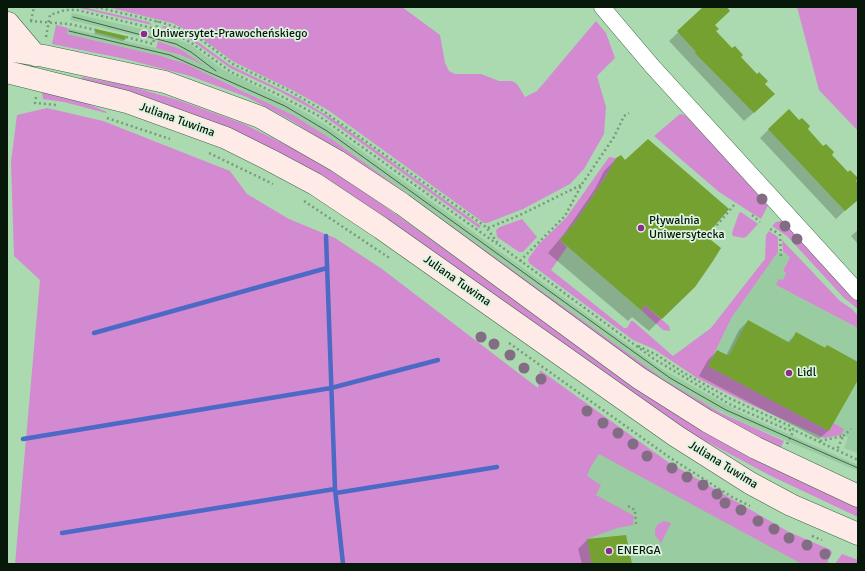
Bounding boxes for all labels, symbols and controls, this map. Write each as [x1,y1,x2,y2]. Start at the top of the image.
place label: Uniwersytet-Prawocheńskiego [152,27,308,41]
marker: Uniwersytet-Prawocheńskiego [139,29,149,39]
street label: Juliana Tuwima [137,100,217,140]
place label: Pływalnia Uniwersytecka [649,214,724,242]
marker: Pływalnia Uniwersytecka [636,223,646,233]
street label: Juliana Tuwima [420,252,494,310]
place label: Lidl [797,366,816,380]
marker: Lidl [784,368,794,378]
street label: Juliana Tuwima [686,438,760,492]
place label: ENERGA [617,544,661,558]
marker: ENERGA [604,546,614,556]

